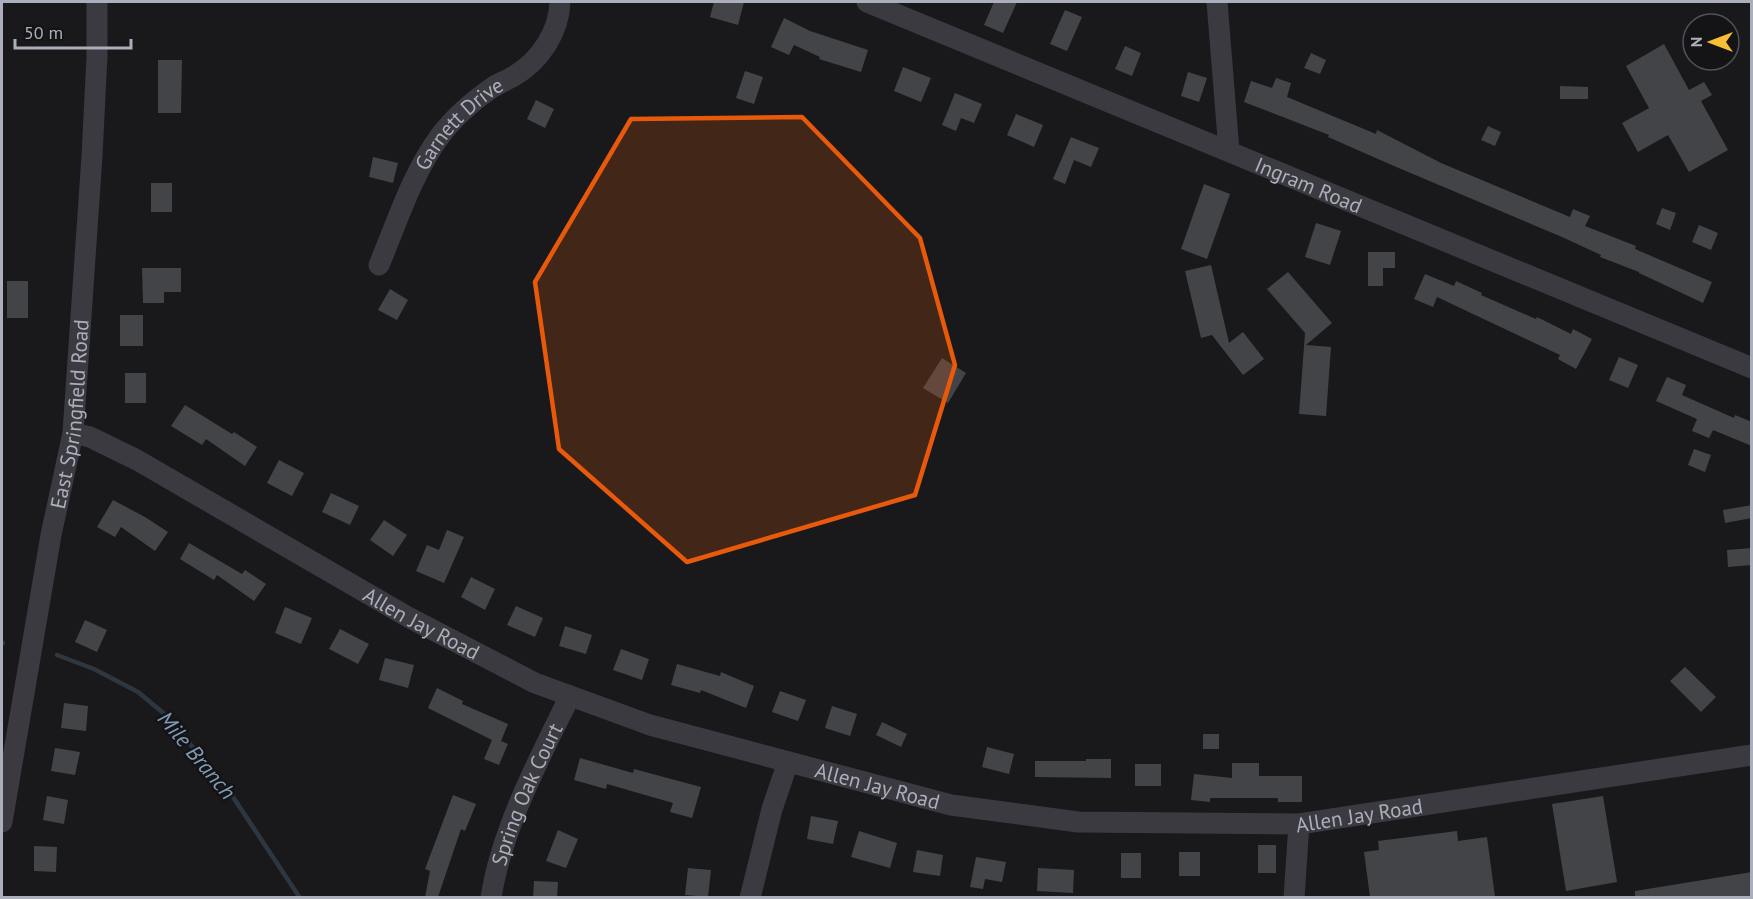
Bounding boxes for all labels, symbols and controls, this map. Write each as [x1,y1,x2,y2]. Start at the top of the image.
scale bar [15,12,130,50]
north arrow [1681,12,1741,72]
text: 50 m [24,21,63,44]
text: N [1686,37,1706,47]
street label: Garnett Drive [408,71,507,175]
street label: Ingram Road [1251,150,1366,219]
street label: East Springfield Road [44,318,94,511]
street label: Allen Jay Road [359,581,484,665]
water label: Mile Branch [152,705,242,805]
street label: Spring Oak Court [485,718,568,869]
street label: Allen Jay Road [812,756,943,815]
street label: Allen Jay Road [1294,792,1425,838]

